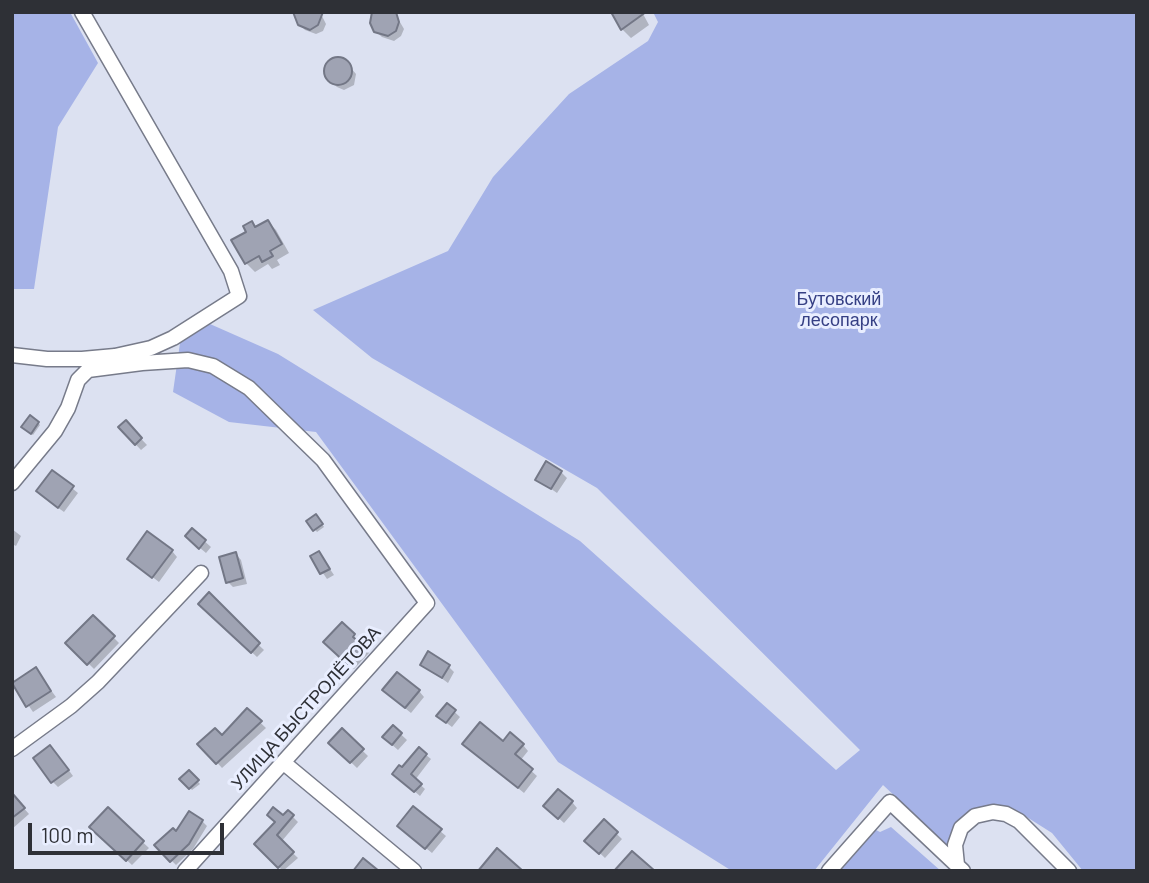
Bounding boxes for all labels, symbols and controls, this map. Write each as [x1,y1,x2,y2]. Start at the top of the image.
park label: Бутовский лесопарк [797,288,881,330]
street label: УЛИЦА БЫСТРОЛЁТОВА [227,622,385,794]
scale bar [32,810,228,854]
text: 100 m [41,822,94,847]

